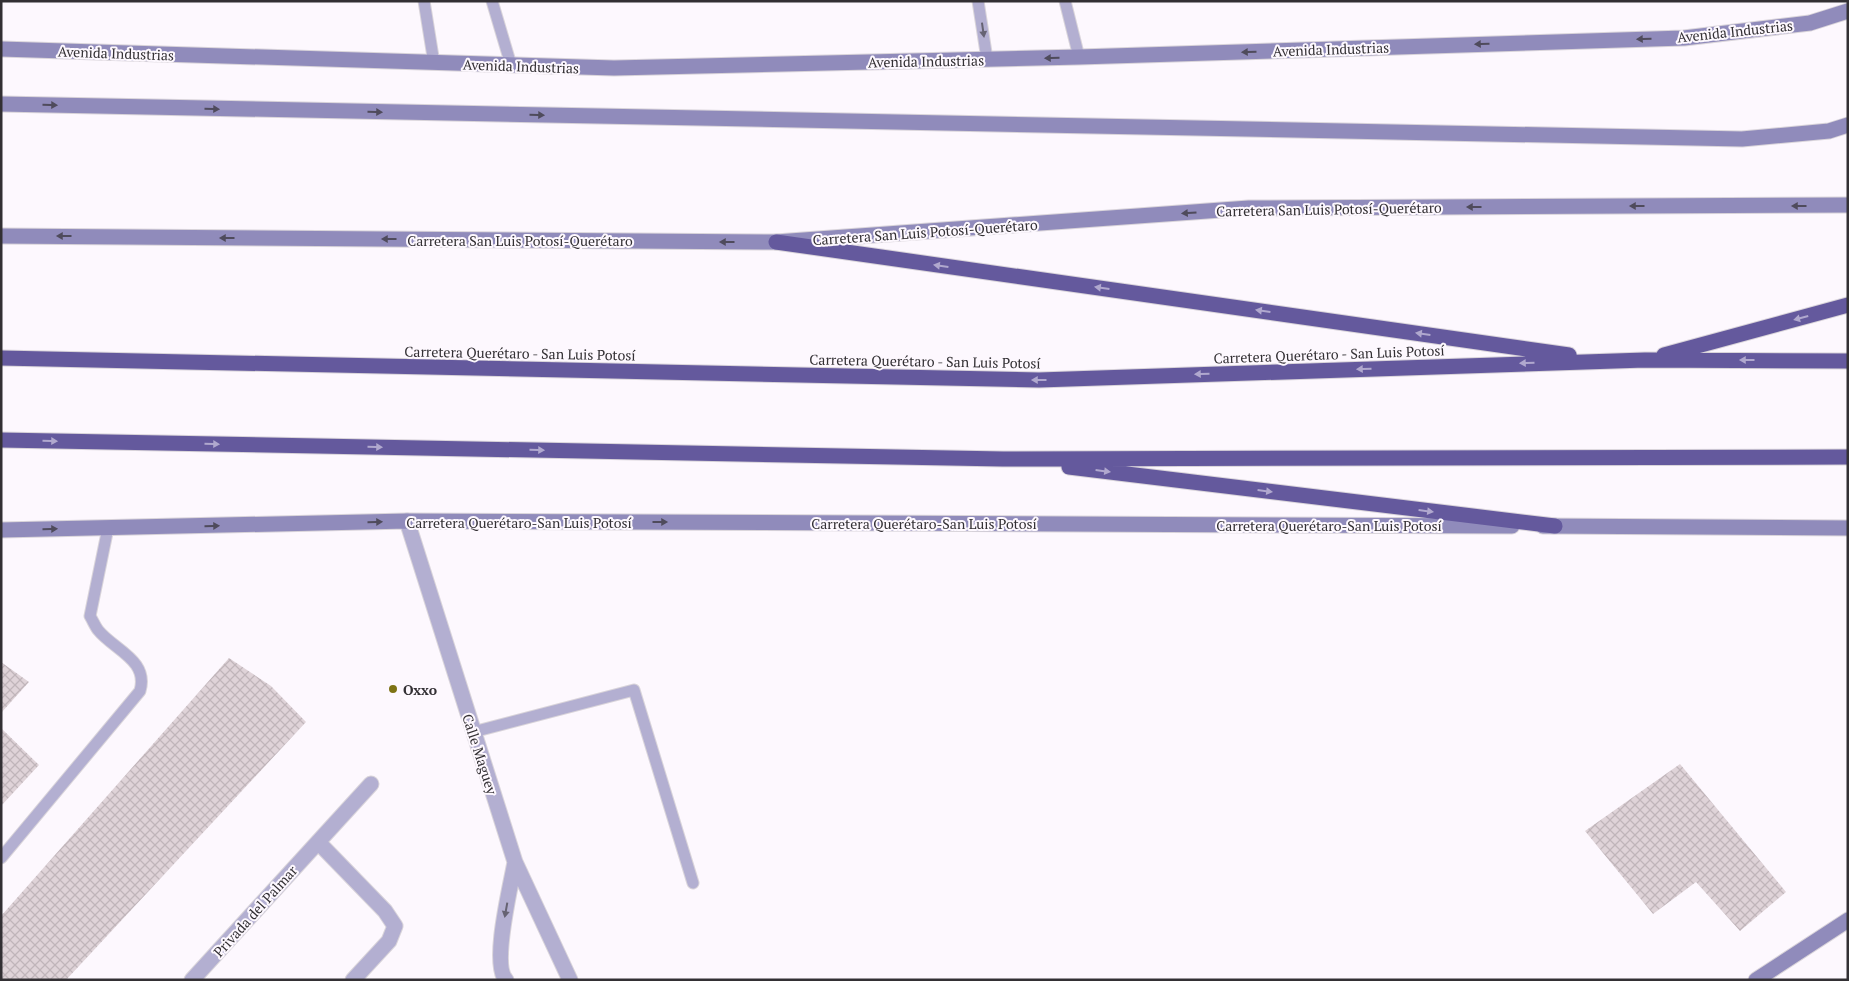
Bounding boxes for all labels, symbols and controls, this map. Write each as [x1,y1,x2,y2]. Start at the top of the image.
street label: Avenida Industrias [1676,15,1794,47]
one-way arrow [979,23,987,39]
one-way arrow [1636,36,1652,44]
street label: Avenida Industrias [1273,37,1389,61]
street label: Avenida Industrias [58,41,174,65]
one-way arrow [1473,41,1489,49]
one-way arrow [1241,48,1257,56]
street label: Avenida Industrias [868,50,984,72]
street label: Avenida Industrias [463,54,579,78]
one-way arrow [1044,54,1060,62]
one-way arrow [42,101,58,109]
one-way arrow [205,105,221,113]
one-way arrow [367,108,383,116]
one-way arrow [530,112,546,120]
street label: Carretera San Luis Potosí-Querétaro [1216,198,1442,220]
one-way arrow [1628,202,1644,210]
one-way arrow [1791,202,1807,210]
one-way arrow [1466,203,1482,211]
one-way arrow [1181,209,1197,217]
street label: Carretera San Luis Potosí-Querétaro [812,215,1038,249]
street label: Carretera San Luis Potosí-Querétaro [407,231,633,250]
one-way arrow [56,232,72,240]
one-way arrow [219,234,235,242]
one-way arrow [381,235,397,243]
one-way arrow [719,238,735,246]
one-way arrow [932,261,948,269]
one-way arrow [1093,284,1109,292]
one-way arrow [1254,307,1270,315]
one-way arrow [1793,314,1808,322]
one-way arrow [1415,330,1431,338]
street label: Carretera Querétaro - San Luis Potosí [1213,340,1446,368]
street label: Carretera Querétaro - San Luis Potosí [404,341,637,365]
street label: Carretera Querétaro - San Luis Potosí [809,349,1042,373]
one-way arrow [1738,356,1754,364]
one-way arrow [1518,360,1534,368]
one-way arrow [1356,365,1372,373]
one-way arrow [1194,371,1210,379]
one-way arrow [1031,376,1047,384]
one-way arrow [42,437,58,445]
one-way arrow [205,441,221,449]
one-way arrow [367,444,383,452]
one-way arrow [530,447,546,455]
one-way arrow [1096,467,1112,475]
one-way arrow [1257,487,1273,495]
one-way arrow [1418,507,1434,515]
street label: Carretera Querétaro-San Luis Potosí [406,513,633,532]
street label: Carretera Querétaro-San Luis Potosí [811,514,1038,533]
street label: Carretera Querétaro-San Luis Potosí [1216,516,1443,535]
one-way arrow [367,518,383,526]
one-way arrow [652,518,668,526]
one-way arrow [205,522,221,530]
one-way arrow [42,525,58,533]
place label: Oxxo [403,680,437,699]
marker: Oxxo [387,683,399,695]
street label: Calle Maguey [458,711,502,797]
street label: Privada del Palmar [209,861,302,961]
one-way arrow [502,902,510,918]

